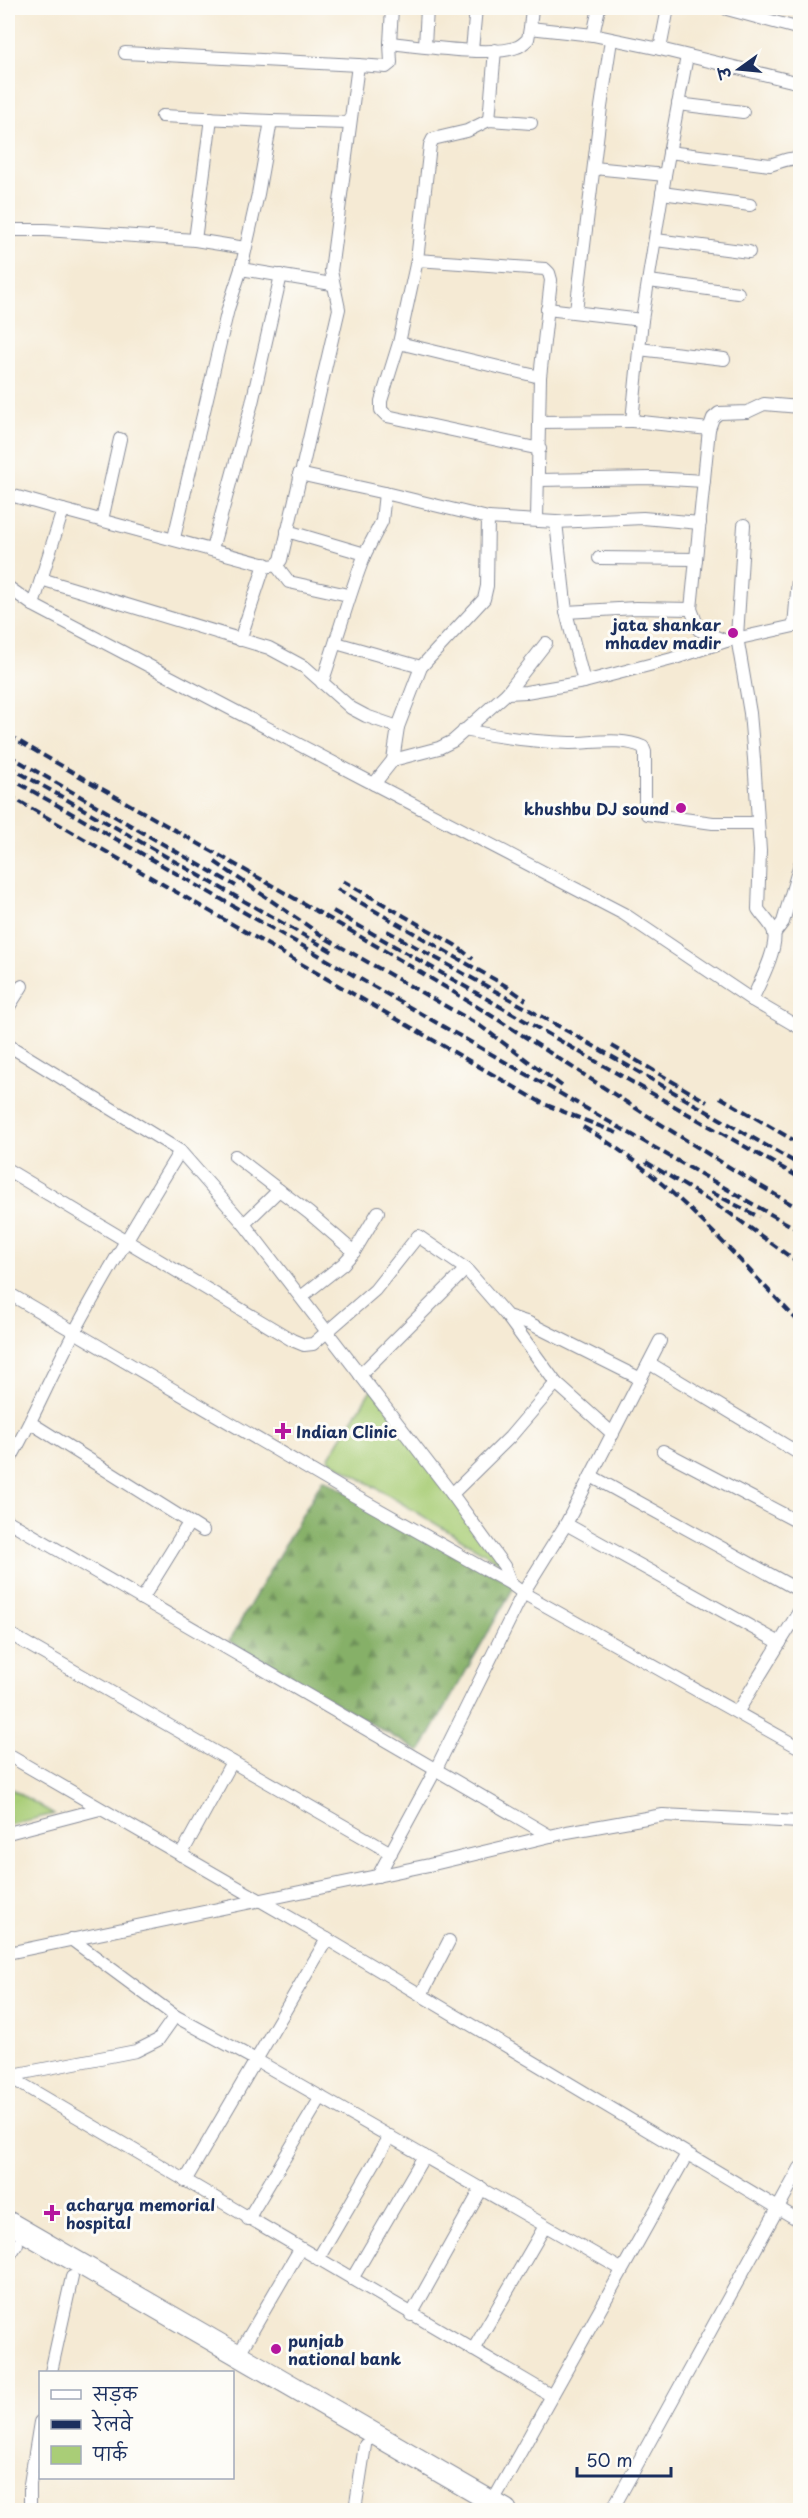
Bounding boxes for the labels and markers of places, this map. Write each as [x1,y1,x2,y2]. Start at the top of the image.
place label: jata shankar mhadev madir [605,612,722,654]
marker: jata shankar mhadev madir [726,626,740,640]
place label: khushbu DJ sound [524,796,669,820]
marker: khushbu DJ sound [674,801,688,815]
place label: Indian Clinic [296,1419,397,1443]
marker: Indian Clinic [274,1422,292,1440]
place label: acharya memorial hospital [66,2192,215,2234]
marker: acharya memorial hospital [43,2204,61,2222]
place label: punjab national bank [288,2328,401,2370]
marker: punjab national bank [269,2342,283,2356]

